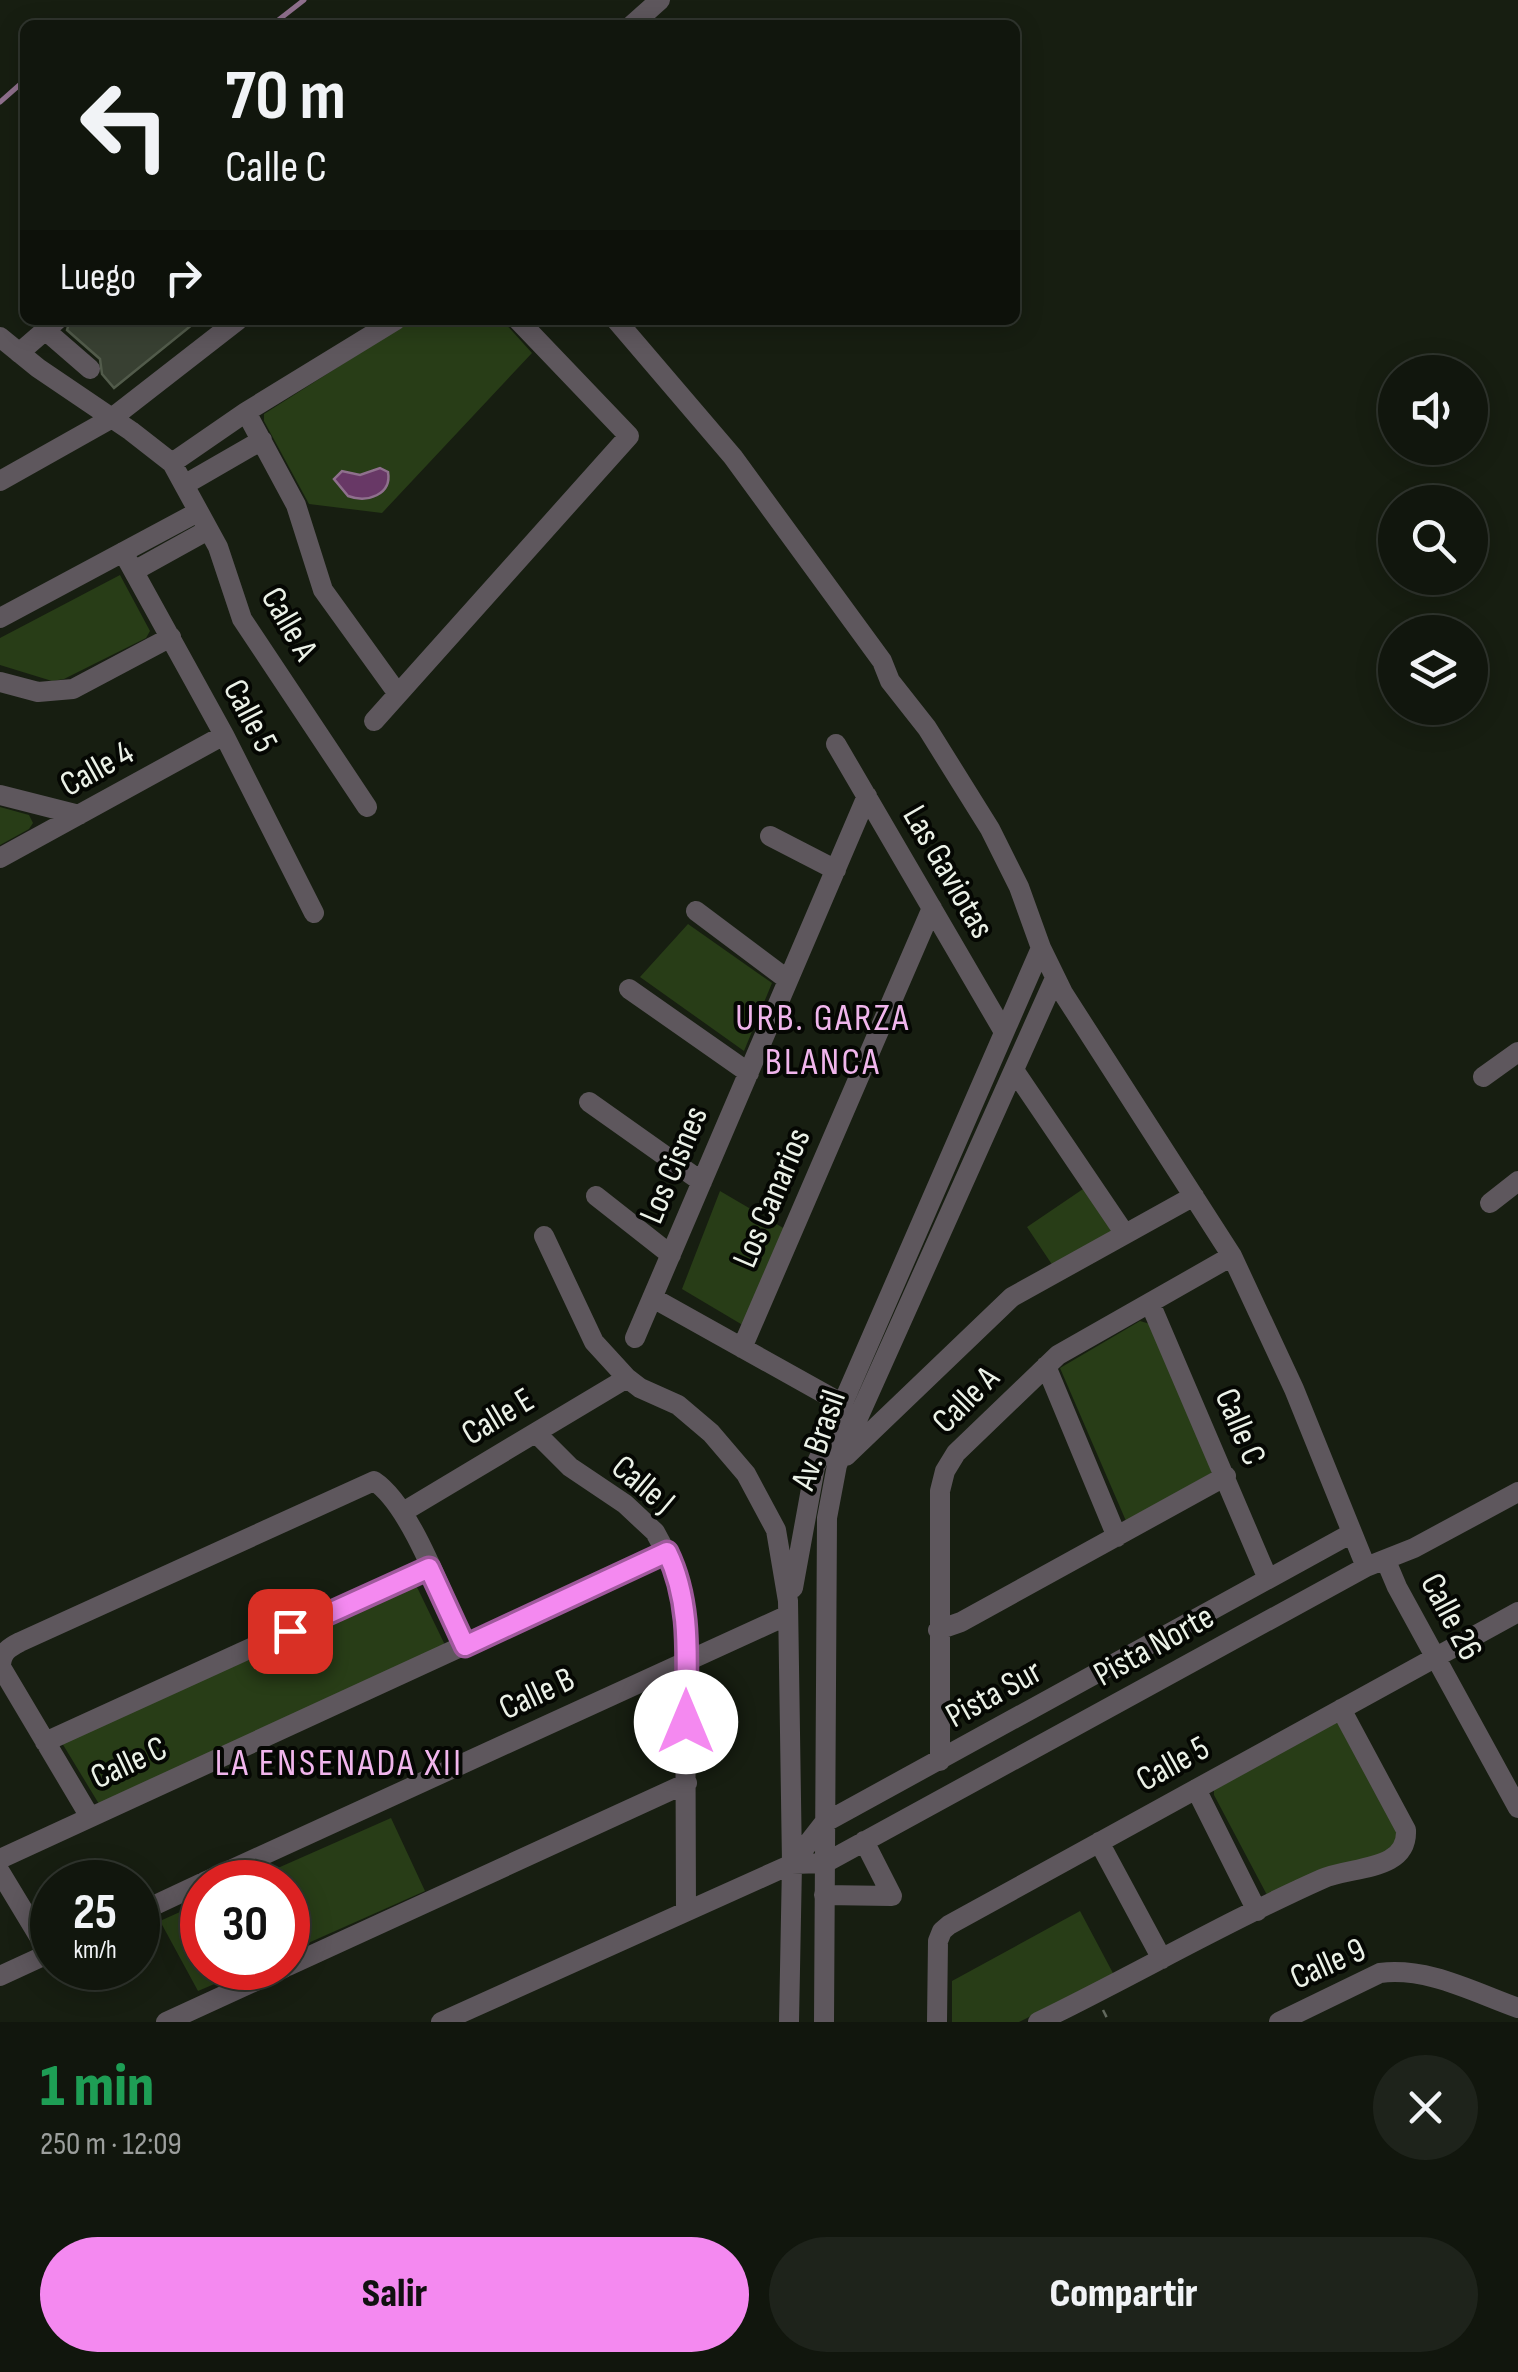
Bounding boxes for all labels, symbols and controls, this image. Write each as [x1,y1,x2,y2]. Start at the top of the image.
text: 70 m [225,55,346,139]
icon: left [60,60,190,190]
text: Calle C [225,140,327,195]
icon: right [156,250,211,305]
text: Luego [60,255,136,300]
map controls [1378,355,1488,725]
button: sound [1378,355,1488,465]
button: search [1378,485,1488,595]
street label: Calle A [251,580,327,669]
button: layers [1378,615,1488,725]
street label: Calle 5 [213,672,287,760]
street label: Calle 4 [53,731,141,807]
street label: Las Gaviotas [893,798,1003,946]
district label: URB. GARZA BLANCA [735,996,911,1085]
street label: Los Cisnes [630,1100,718,1230]
street label: Los Canarios [723,1122,821,1274]
street label: Calle A [923,1357,1009,1443]
street label: Calle E [454,1379,542,1455]
street label: Calle C [1205,1382,1275,1472]
street label: Av. Brasil [782,1385,856,1496]
street label: Calle J [602,1446,684,1524]
street label: Calle 26 [1410,1566,1492,1668]
pin [248,1589,333,1674]
street label: Pista Norte [1086,1596,1222,1696]
icon: arrive [263,1604,318,1659]
street label: Pista Sur [939,1650,1049,1738]
street label: Calle B [493,1658,581,1730]
position arrow [634,1670,738,1774]
street label: Calle C [84,1727,174,1799]
street label: Calle 5 [1129,1727,1217,1801]
district label: LA ENSENADA XII [215,1741,463,1786]
speed limit sign: 30 [180,1860,310,1990]
text: 25 [73,1883,117,1943]
street label: Calle 9 [1284,1928,1372,2000]
text: km/h [73,1935,117,1966]
text: 1 min [40,2051,154,2123]
button: close [1373,2055,1478,2160]
text: 250 m · 12:09 [40,2125,182,2164]
button: Salir [40,2237,749,2352]
button: Compartir [769,2237,1478,2352]

